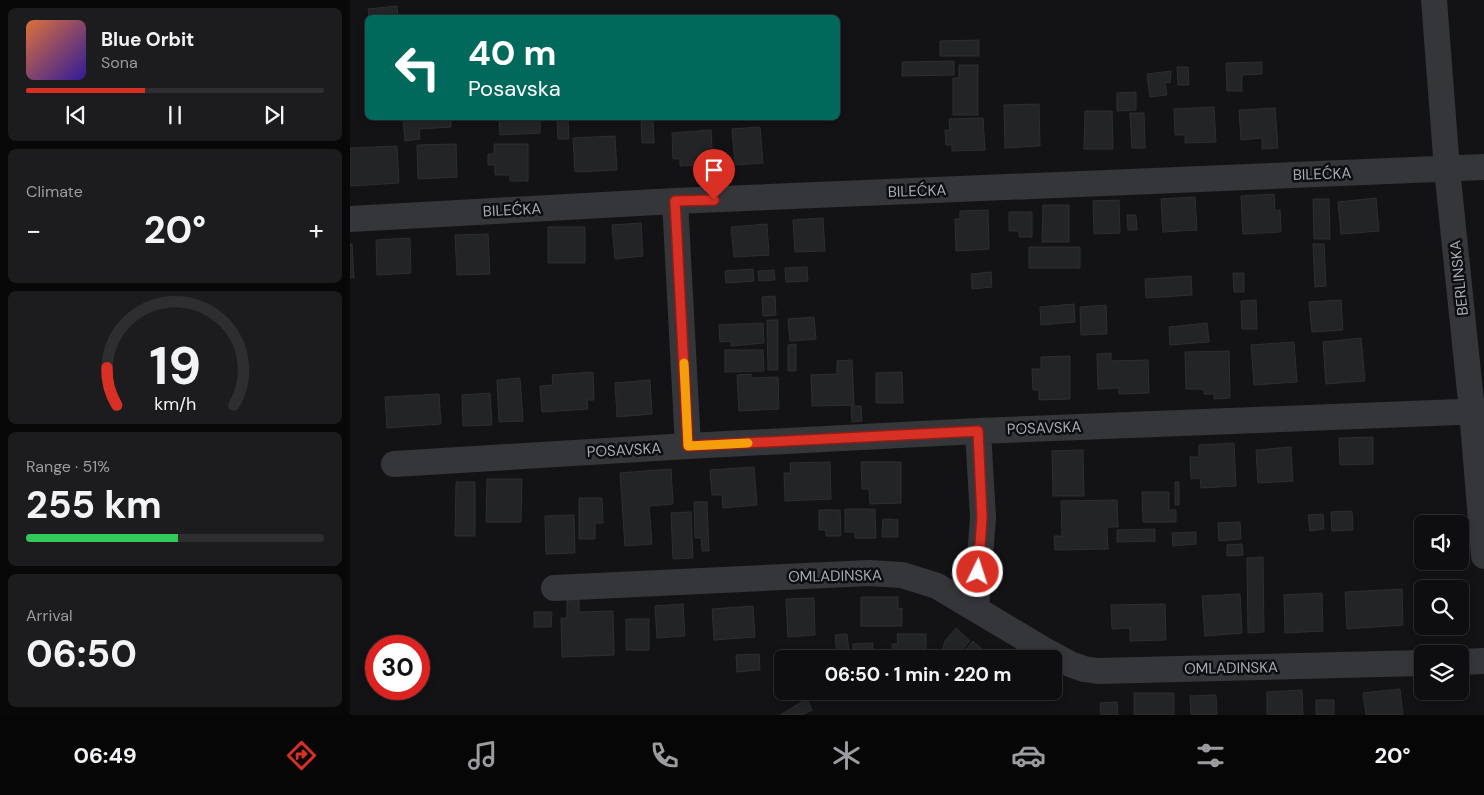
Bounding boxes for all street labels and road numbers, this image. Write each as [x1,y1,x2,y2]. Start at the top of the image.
street label: BILEĆKA [1292,163,1352,185]
street label: BILEĆKA [887,180,947,202]
street label: BILEĆKA [482,198,542,222]
street label: BERLINSKA [1445,239,1473,317]
street label: POSAVSKA [1006,417,1082,439]
street label: POSAVSKA [586,438,662,462]
street label: OMLADINSKA [788,565,882,587]
street label: OMLADINSKA [1184,657,1278,679]

